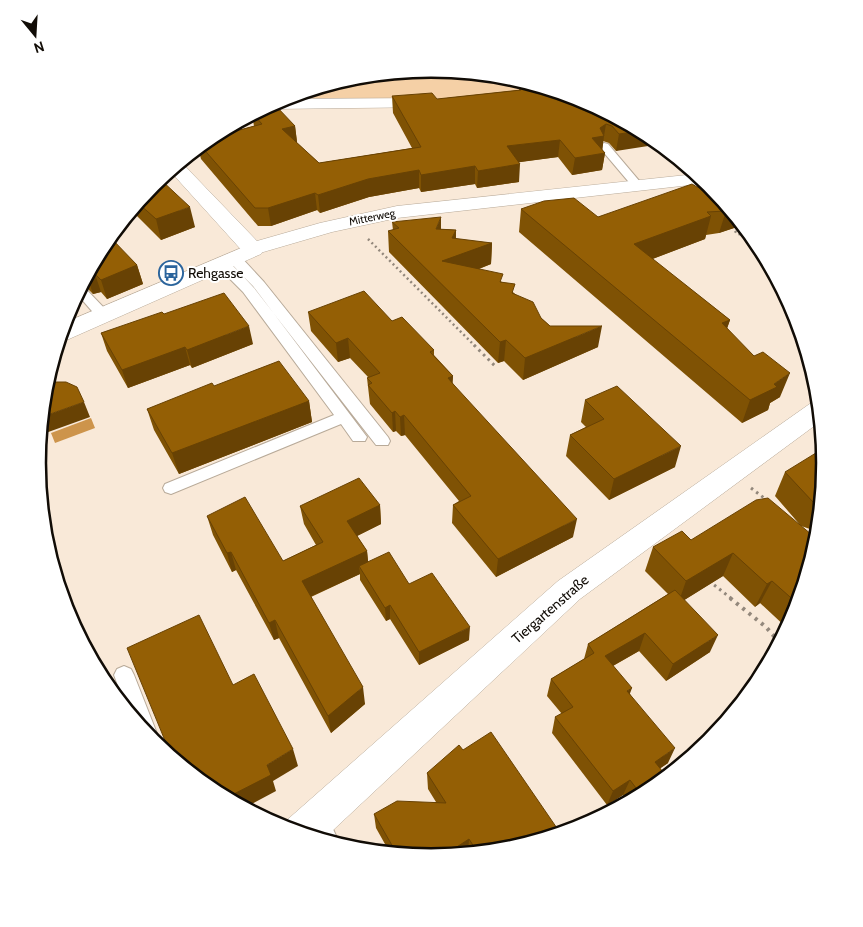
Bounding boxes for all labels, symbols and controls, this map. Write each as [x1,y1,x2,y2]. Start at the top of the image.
north arrow [10,10,60,60]
text: N [32,37,47,57]
street label: Mitterweg [348,206,397,228]
bus stop icon: Rehgasse [158,260,184,286]
place label: Rehgasse [188,264,243,282]
street label: Tiergartenstraße [508,571,592,647]

